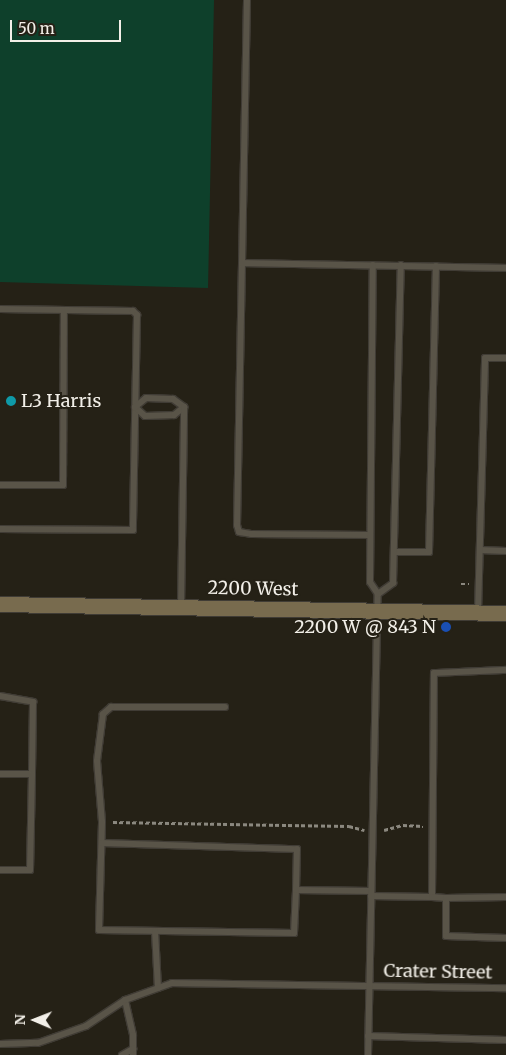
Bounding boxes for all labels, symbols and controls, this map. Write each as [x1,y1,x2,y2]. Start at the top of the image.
scale bar [12,10,124,42]
text: 50 m [18,19,55,38]
place label: L3 Harris [21,390,101,412]
marker: L3 Harris [5,395,17,407]
street label: 2200 West [207,577,299,601]
place label: 2200 W @ 843 N [294,616,436,638]
marker: 2200 W @ 843 N [440,621,452,633]
street label: Crater Street [383,960,493,984]
north arrow [10,995,60,1045]
text: N [11,1014,29,1025]

